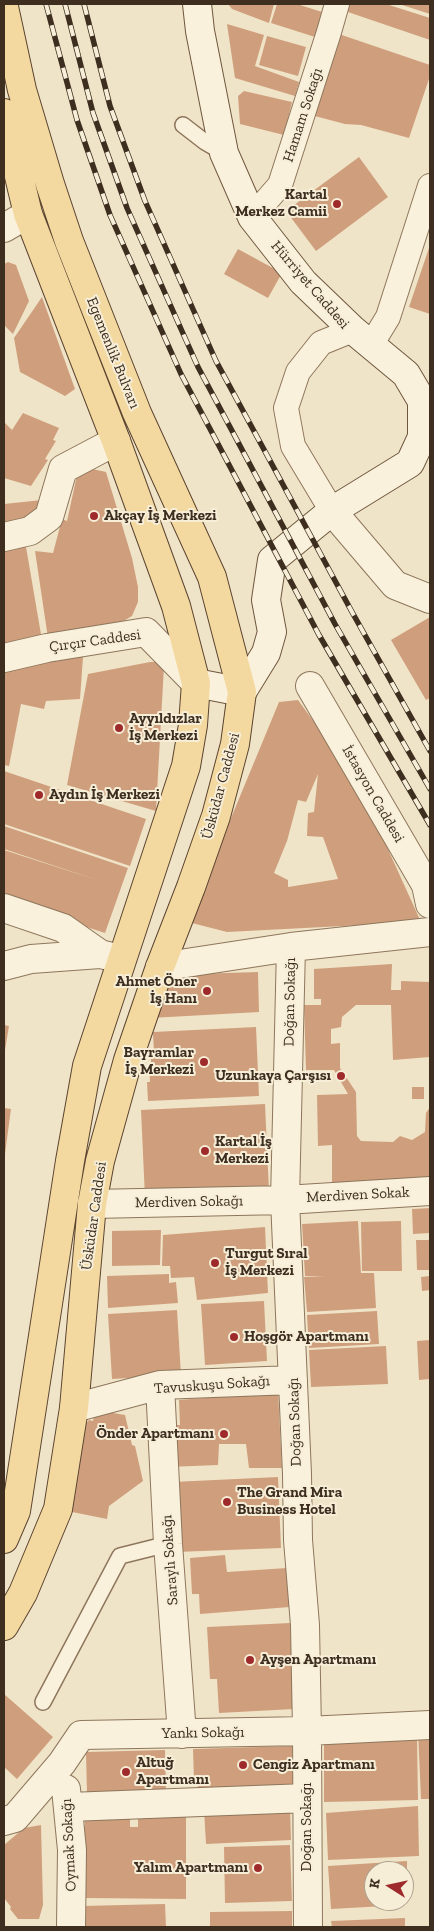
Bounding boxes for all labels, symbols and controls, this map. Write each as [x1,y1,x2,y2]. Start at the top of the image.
street label: Hamam Sokağı [279,66,327,164]
place label: Kartal Merkez Camii [235,186,327,221]
marker: Kartal Merkez Camii [331,198,343,210]
street label: Hürriyet Caddesi [267,237,353,333]
street label: Egemenlik Bulvarı [82,295,144,411]
place label: Akçay İş Merkezi [104,507,217,525]
marker: Akçay İş Merkezi [88,510,100,522]
street label: Çırçır Caddesi [48,626,142,656]
place label: Ayyıldızlar İş Merkezi [129,710,202,745]
marker: Ayyıldızlar İş Merkezi [113,722,125,734]
street label: Üsküdar Caddesi [198,731,244,841]
street label: İstasyon Caddesi [338,742,408,846]
place label: Aydın İş Merkezi [49,786,160,804]
marker: Aydın İş Merkezi [33,789,45,801]
street label: Doğan Sokağı [280,957,300,1047]
place label: Ahmet Öner İş Hanı [115,973,197,1008]
marker: Ahmet Öner İş Hanı [201,985,213,997]
place label: Bayramlar İş Merkezi [124,1044,194,1079]
marker: Bayramlar İş Merkezi [198,1056,210,1068]
place label: Uzunkaya Çarşısı [215,1067,331,1085]
marker: Uzunkaya Çarşısı [335,1070,347,1082]
place label: Kartal İş Merkezi [215,1133,272,1168]
marker: Kartal İş Merkezi [199,1145,211,1157]
street label: Üsküdar Caddesi [77,1161,111,1271]
street label: Merdiven Sokak [306,1183,410,1207]
street label: Merdiven Sokağı [135,1192,243,1212]
place label: Turgut Sıral İş Merkezi [225,1245,308,1280]
marker: Turgut Sıral İş Merkezi [209,1257,221,1269]
place label: Hoşgör Apartmanı [244,1328,369,1346]
marker: Hoşgör Apartmanı [228,1331,240,1343]
street label: Tavuskuşu Sokağı [153,1372,271,1398]
street label: Doğan Sokağı [284,1377,306,1467]
place label: Önder Apartmanı [96,1425,214,1443]
marker: Önder Apartmanı [218,1428,230,1440]
place label: The Grand Mira Business Hotel [237,1484,342,1519]
marker: The Grand Mira Business Hotel [221,1496,233,1508]
street label: Saraylı Sokağı [158,1514,182,1606]
place label: Ayşen Apartmanı [260,1651,376,1669]
marker: Ayşen Apartmanı [244,1654,256,1666]
street label: Yankı Sokağı [162,1723,244,1743]
place label: Altuğ Apartmanı [136,1754,209,1789]
place label: Cengiz Apartmanı [253,1756,375,1774]
marker: Cengiz Apartmanı [237,1759,249,1771]
marker: Altuğ Apartmanı [120,1766,132,1778]
street label: Doğan Sokağı [298,1783,316,1871]
street label: Oymak Sokağı [58,1798,80,1892]
place label: Yalım Apartmanı [134,1859,248,1877]
north arrow [364,1861,414,1911]
marker: Yalım Apartmanı [252,1862,264,1874]
text: K [366,1877,384,1890]

